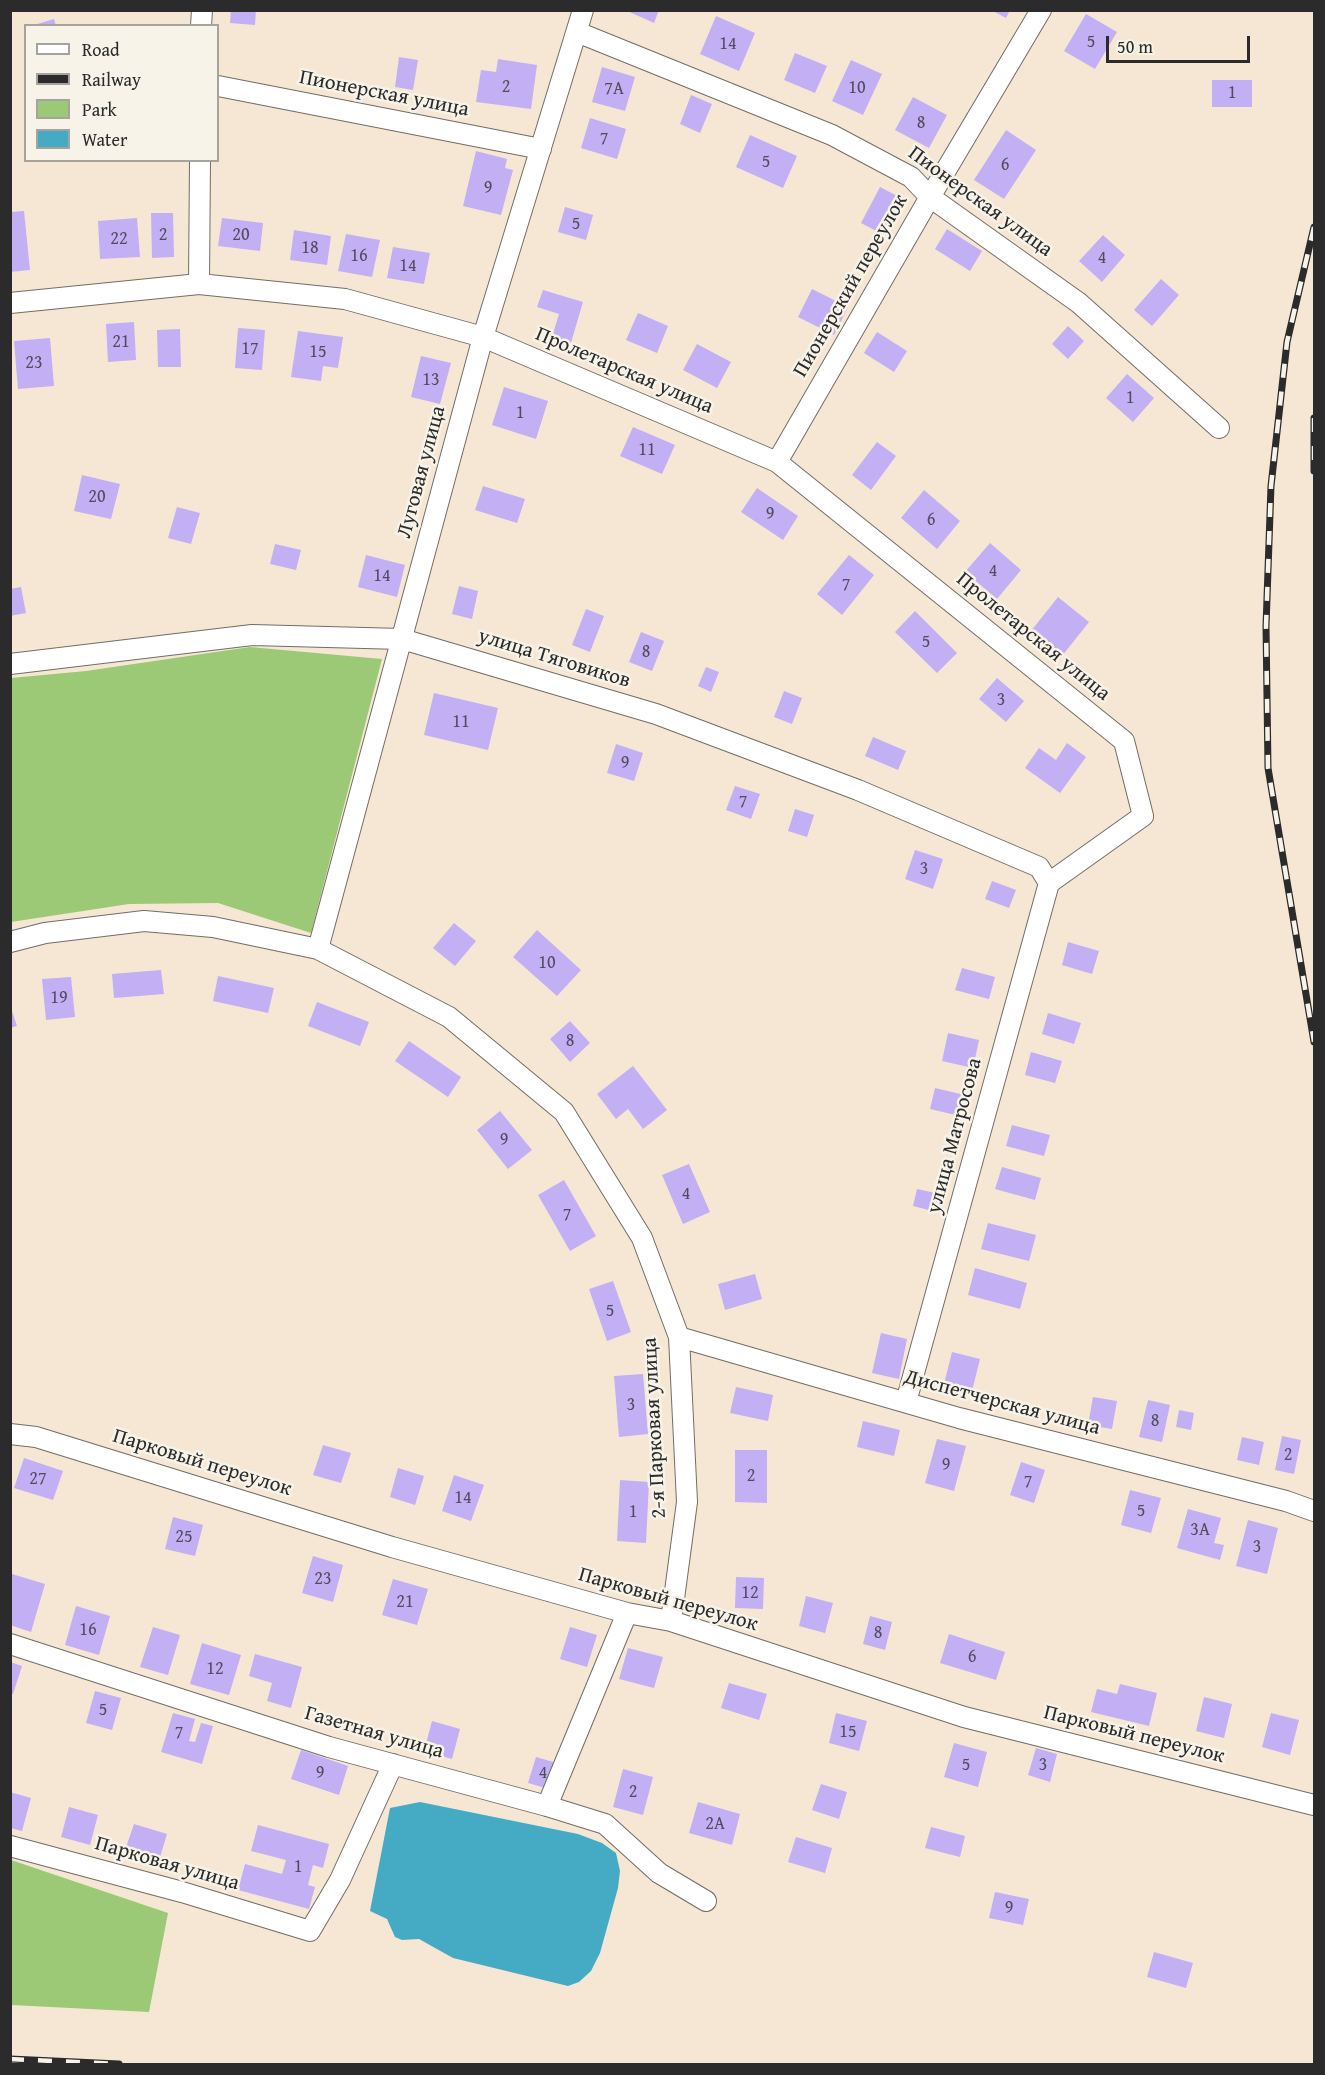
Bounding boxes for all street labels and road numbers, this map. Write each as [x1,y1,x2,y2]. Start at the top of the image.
street label: Пионерская улица [297,65,471,123]
street label: Пионерская улица [903,141,1057,263]
street label: Пионерский переулок [788,190,914,382]
street label: Пролетарская улица [531,322,717,420]
street label: Луговая улица [392,403,452,541]
street label: Пролетарская улица [951,567,1115,707]
street label: улица Тяговиков [475,624,633,694]
street label: улица Матросова [922,1055,988,1217]
street label: 2-я Парковая улица [638,1337,672,1519]
street label: Диспетчерская улица [901,1365,1103,1441]
street label: Парковый переулок [110,1424,294,1502]
street label: Парковый переулок [575,1562,761,1638]
street label: Парковый переулок [1041,1700,1227,1770]
street label: Газетная улица [302,1701,446,1765]
street label: Парковая улица [92,1831,242,1897]

